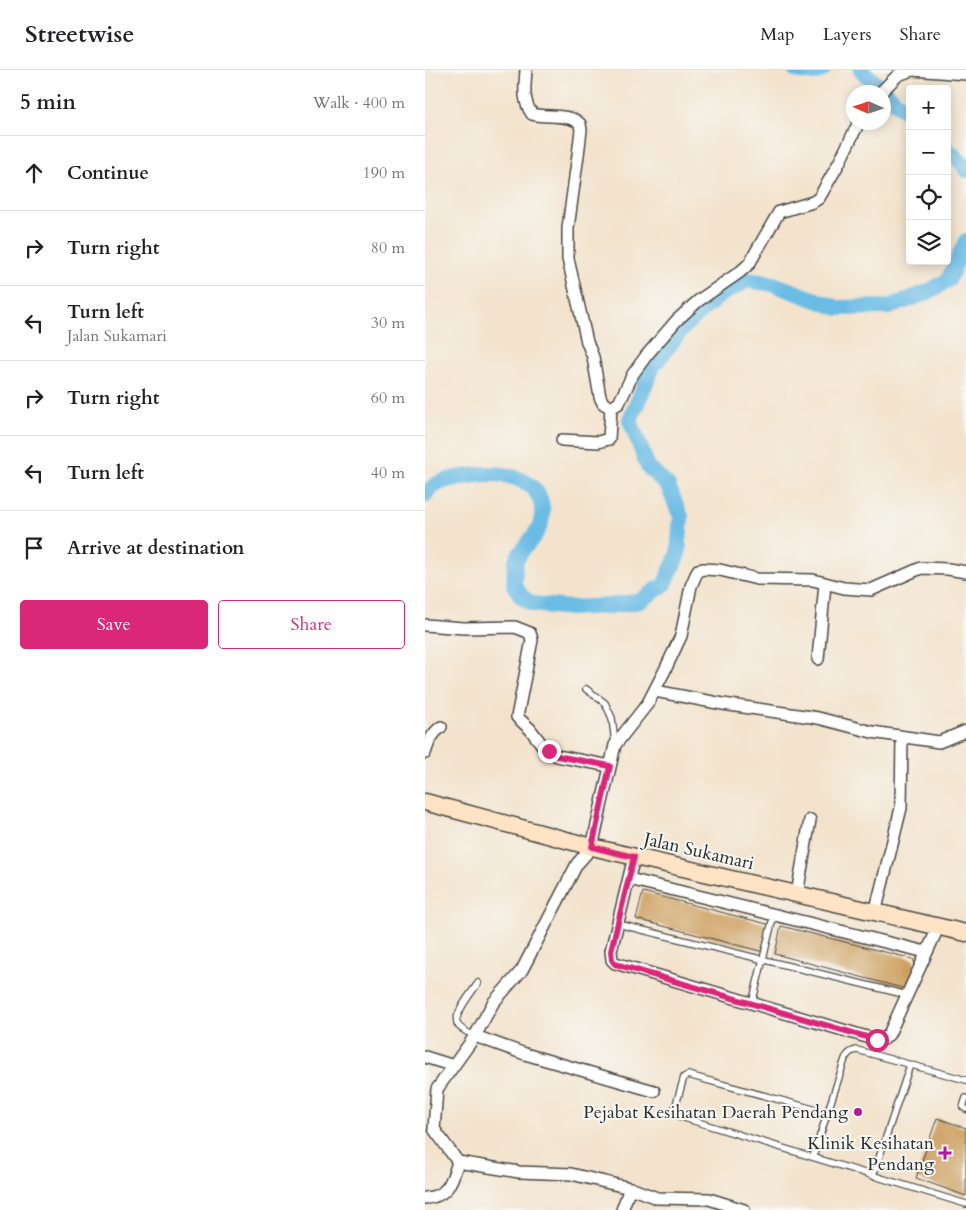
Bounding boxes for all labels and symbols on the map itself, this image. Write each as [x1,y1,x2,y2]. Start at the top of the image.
north arrow [846,85,891,130]
route end [538,740,561,763]
street label: Jalan Sukamari [638,826,756,876]
route start [866,1029,889,1052]
place label: Pejabat Kesihatan Daerah Pendang [583,1100,849,1125]
marker: Pejabat Kesihatan Daerah Pendang [852,1106,864,1118]
place label: Klinik Kesihatan Pendang [807,1131,935,1177]
marker: Klinik Kesihatan Pendang [938,1146,952,1160]

